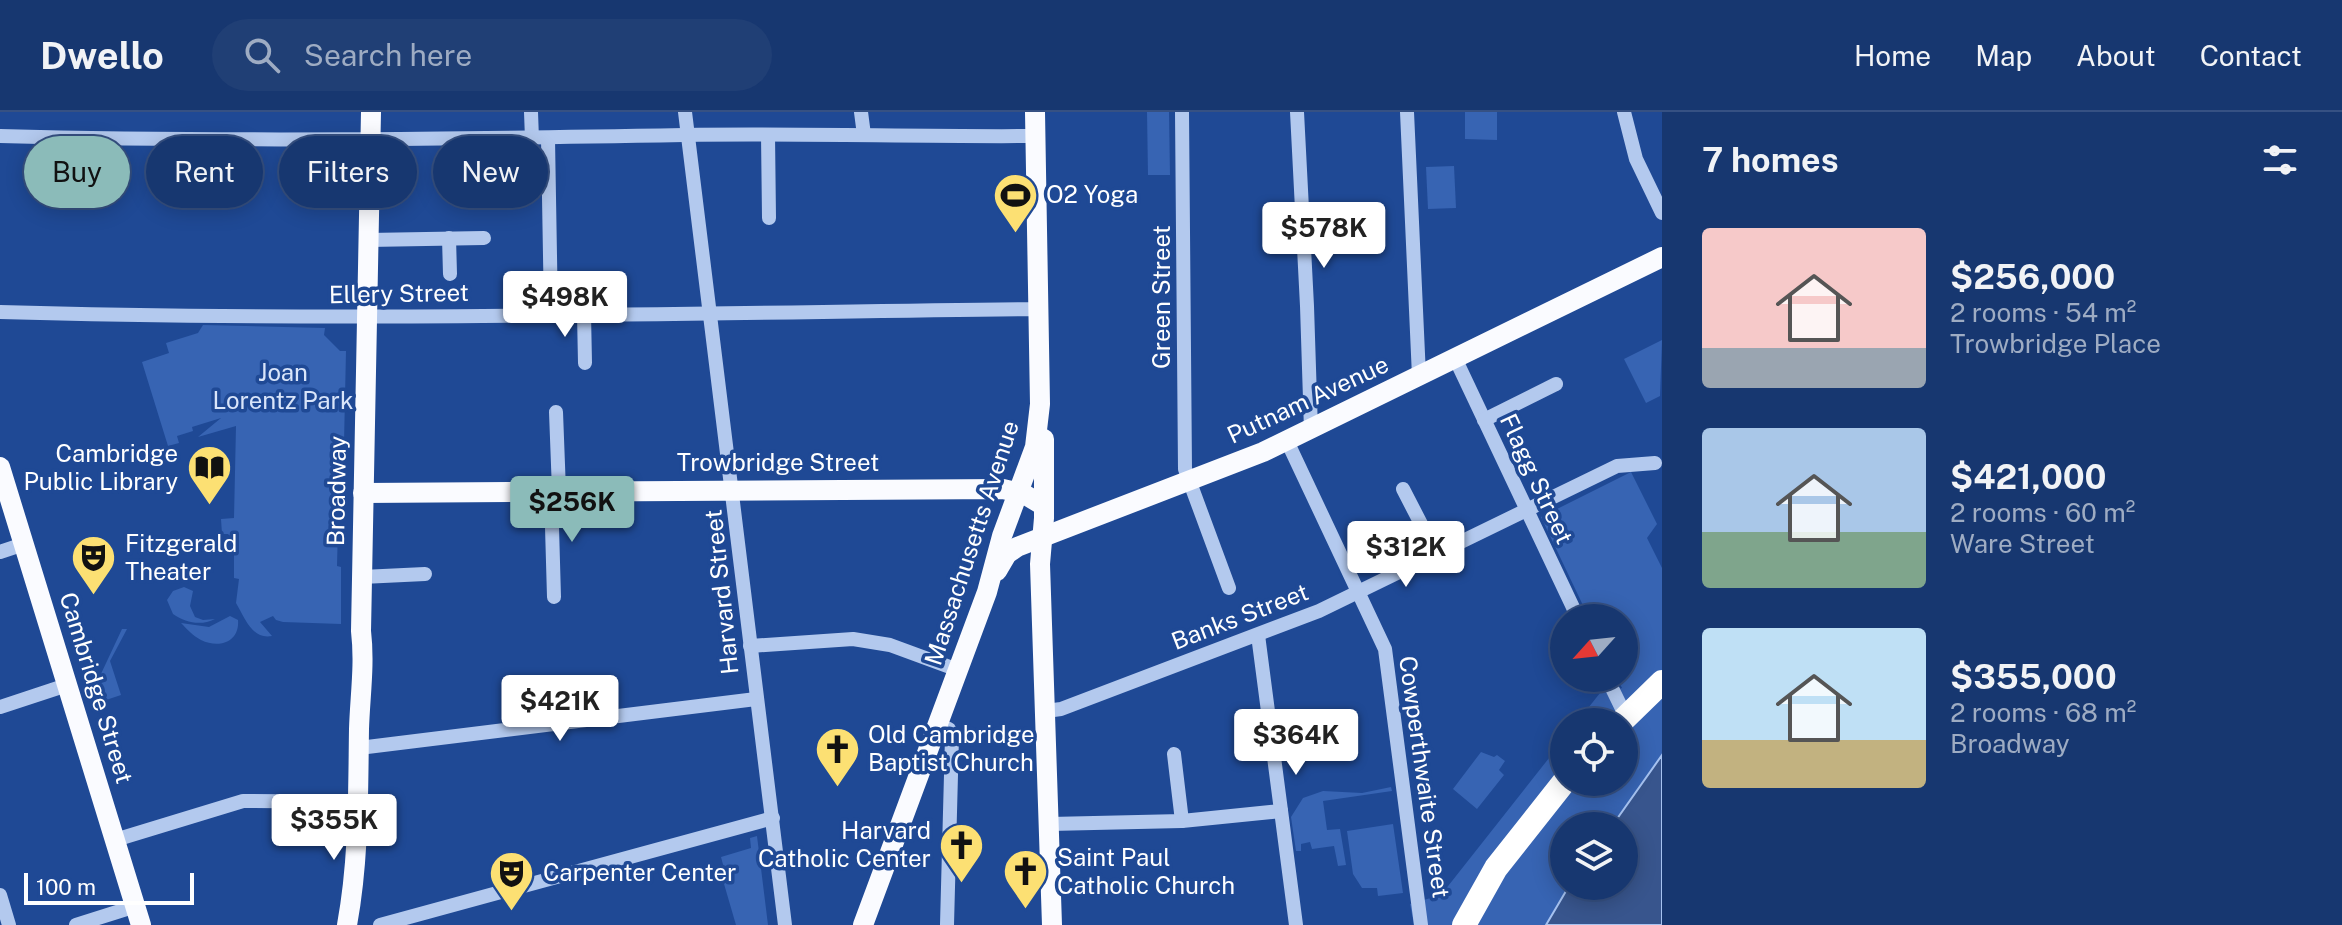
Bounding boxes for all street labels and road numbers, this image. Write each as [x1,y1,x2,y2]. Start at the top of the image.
street label: Green Street [1147,225,1175,369]
street label: Ellery Street [329,278,469,308]
street label: Putnam Avenue [1223,350,1393,449]
street label: Flagg Street [1495,409,1579,548]
street label: Massachusetts Avenue [918,417,1024,669]
street label: Broadway [321,435,351,546]
street label: Trowbridge Street [677,448,879,476]
street label: Harvard Street [698,508,744,676]
street label: Banks Street [1167,577,1312,655]
street label: Cambridge Street [55,589,139,787]
street label: Cowperthwaite Street [1394,654,1456,900]

